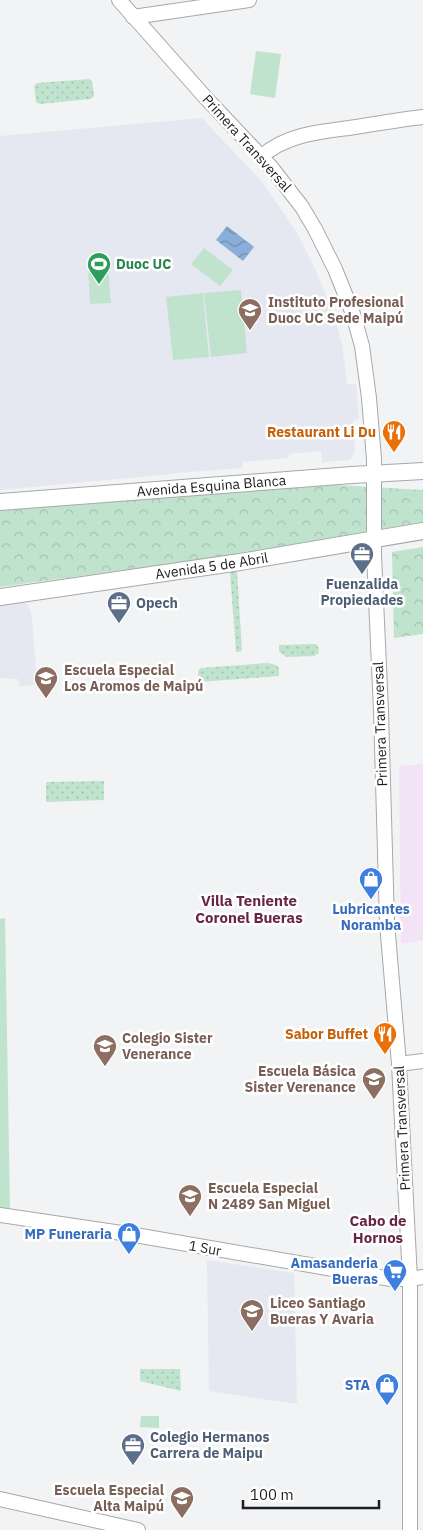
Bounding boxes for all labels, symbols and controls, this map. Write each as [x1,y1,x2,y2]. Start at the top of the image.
street label: Primera Transversal [198,91,296,196]
sports icon: Duoc UC [86,251,112,285]
place label: Duoc UC [116,255,171,273]
place label: Instituto Profesional Duoc UC Sede Maipú [268,293,404,327]
school or university icon: Instituto Profesional Duoc UC Sede Maipú [237,297,263,331]
restaurant icon: Restaurant Li Du [381,419,407,453]
place label: Restaurant Li Du [267,423,376,441]
street label: Avenida Esquina Blanca [136,471,287,500]
office icon: Fuenzalida Propiedades [349,541,375,575]
street label: Avenida 5 de Abril [154,548,270,583]
place label: Fuenzalida Propiedades [321,575,403,609]
office icon: Opech [106,590,132,624]
place label: Opech [136,594,178,612]
place label: Escuela Especial Los Aromos de Maipú [64,661,203,695]
street label: Primera Transversal [369,661,391,787]
school or university icon: Escuela Especial Los Aromos de Maipú [33,665,59,699]
shop icon: Lubricantes Noramba [358,866,384,900]
district label: Villa Teniente Coronel Bueras [195,891,303,927]
place label: Lubricantes Noramba [332,900,410,934]
restaurant icon: Sabor Buffet [372,1021,398,1055]
place label: Sabor Buffet [285,1025,368,1043]
place label: Colegio Sister Venerance [122,1029,213,1063]
school or university icon: Colegio Sister Venerance [92,1033,118,1067]
place label: Escuela Básica Sister Verenance [245,1062,356,1096]
street label: Primera Transversal [390,1065,414,1191]
school or university icon: Escuela Básica Sister Verenance [361,1066,387,1100]
place label: Escuela Especial N 2489 San Miguel [208,1179,330,1213]
school or university icon: Escuela Especial N 2489 San Miguel [177,1183,203,1217]
district label: Cabo de Hornos [350,1211,406,1247]
shop icon: MP Funeraria [116,1221,142,1255]
place label: MP Funeraria [25,1225,112,1243]
street label: 1 Sur [187,1236,223,1260]
place label: Amasanderia Bueras [291,1254,378,1288]
supermarket icon: Amasanderia Bueras [382,1258,408,1292]
place label: Liceo Santiago Bueras Y Avaria [270,1294,374,1328]
school or university icon: Liceo Santiago Bueras Y Avaria [239,1298,265,1332]
shop icon: STA [374,1372,400,1406]
place label: STA [345,1376,370,1394]
place label: Colegio Hermanos Carrera de Maipu [150,1428,270,1462]
office icon: Colegio Hermanos Carrera de Maipu [120,1432,146,1466]
scale bar [243,1478,379,1510]
place label: Escuela Especial Alta Maipú [54,1481,164,1515]
school or university icon: Escuela Especial Alta Maipú [169,1485,195,1519]
text: 100 m [250,1485,294,1504]

